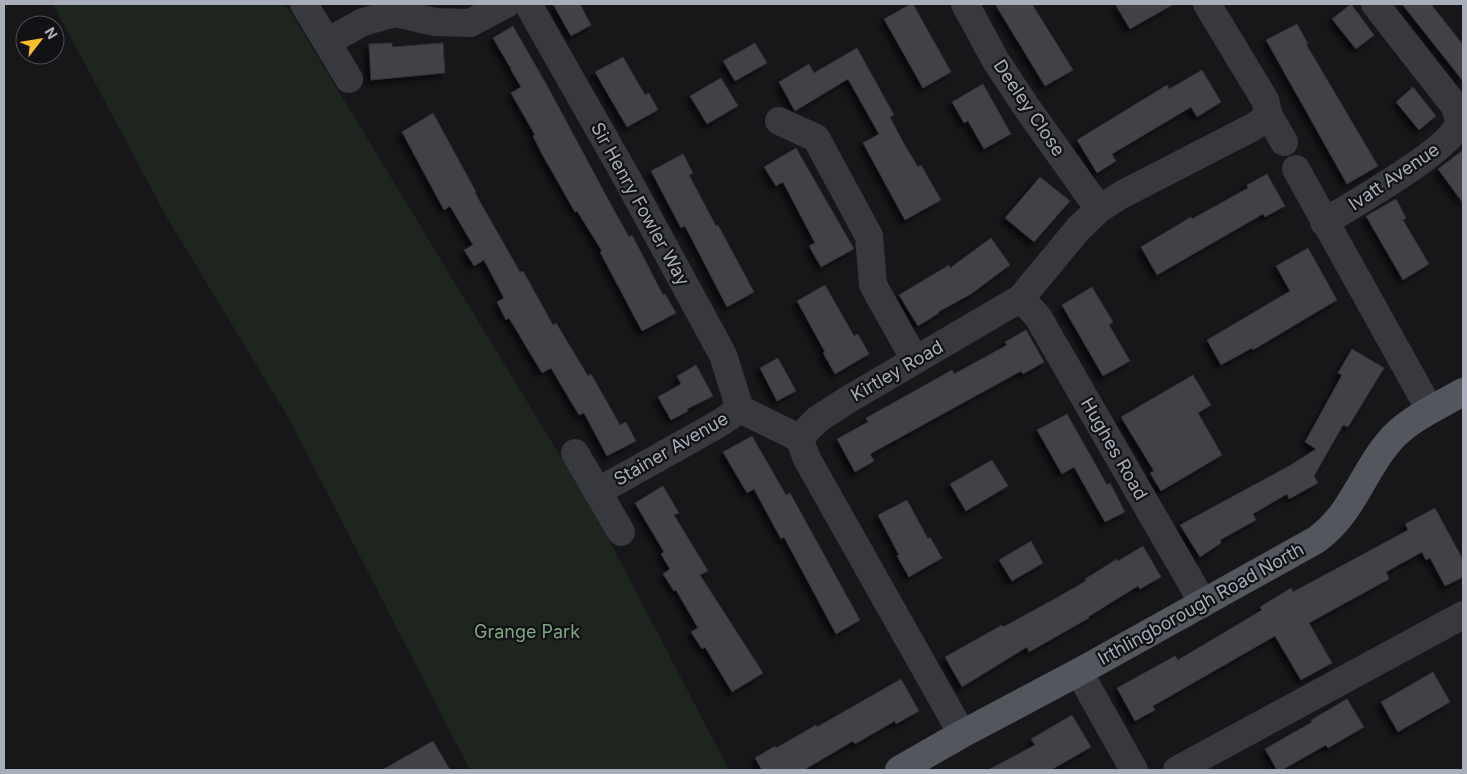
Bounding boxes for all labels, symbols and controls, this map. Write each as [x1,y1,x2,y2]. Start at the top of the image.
north arrow [15,15,65,65]
text: N [42,24,62,42]
street label: Deeley Close [989,55,1069,160]
street label: Sir Henry Fowler Way [587,119,694,289]
street label: Ivatt Avenue [1344,139,1443,215]
street label: Kirtley Road [847,336,947,405]
street label: Hughes Road [1077,394,1152,503]
street label: Stainer Avenue [610,407,732,490]
street label: Irthlingborough Road North [1094,538,1307,669]
park label: Grange Park [474,621,580,642]

